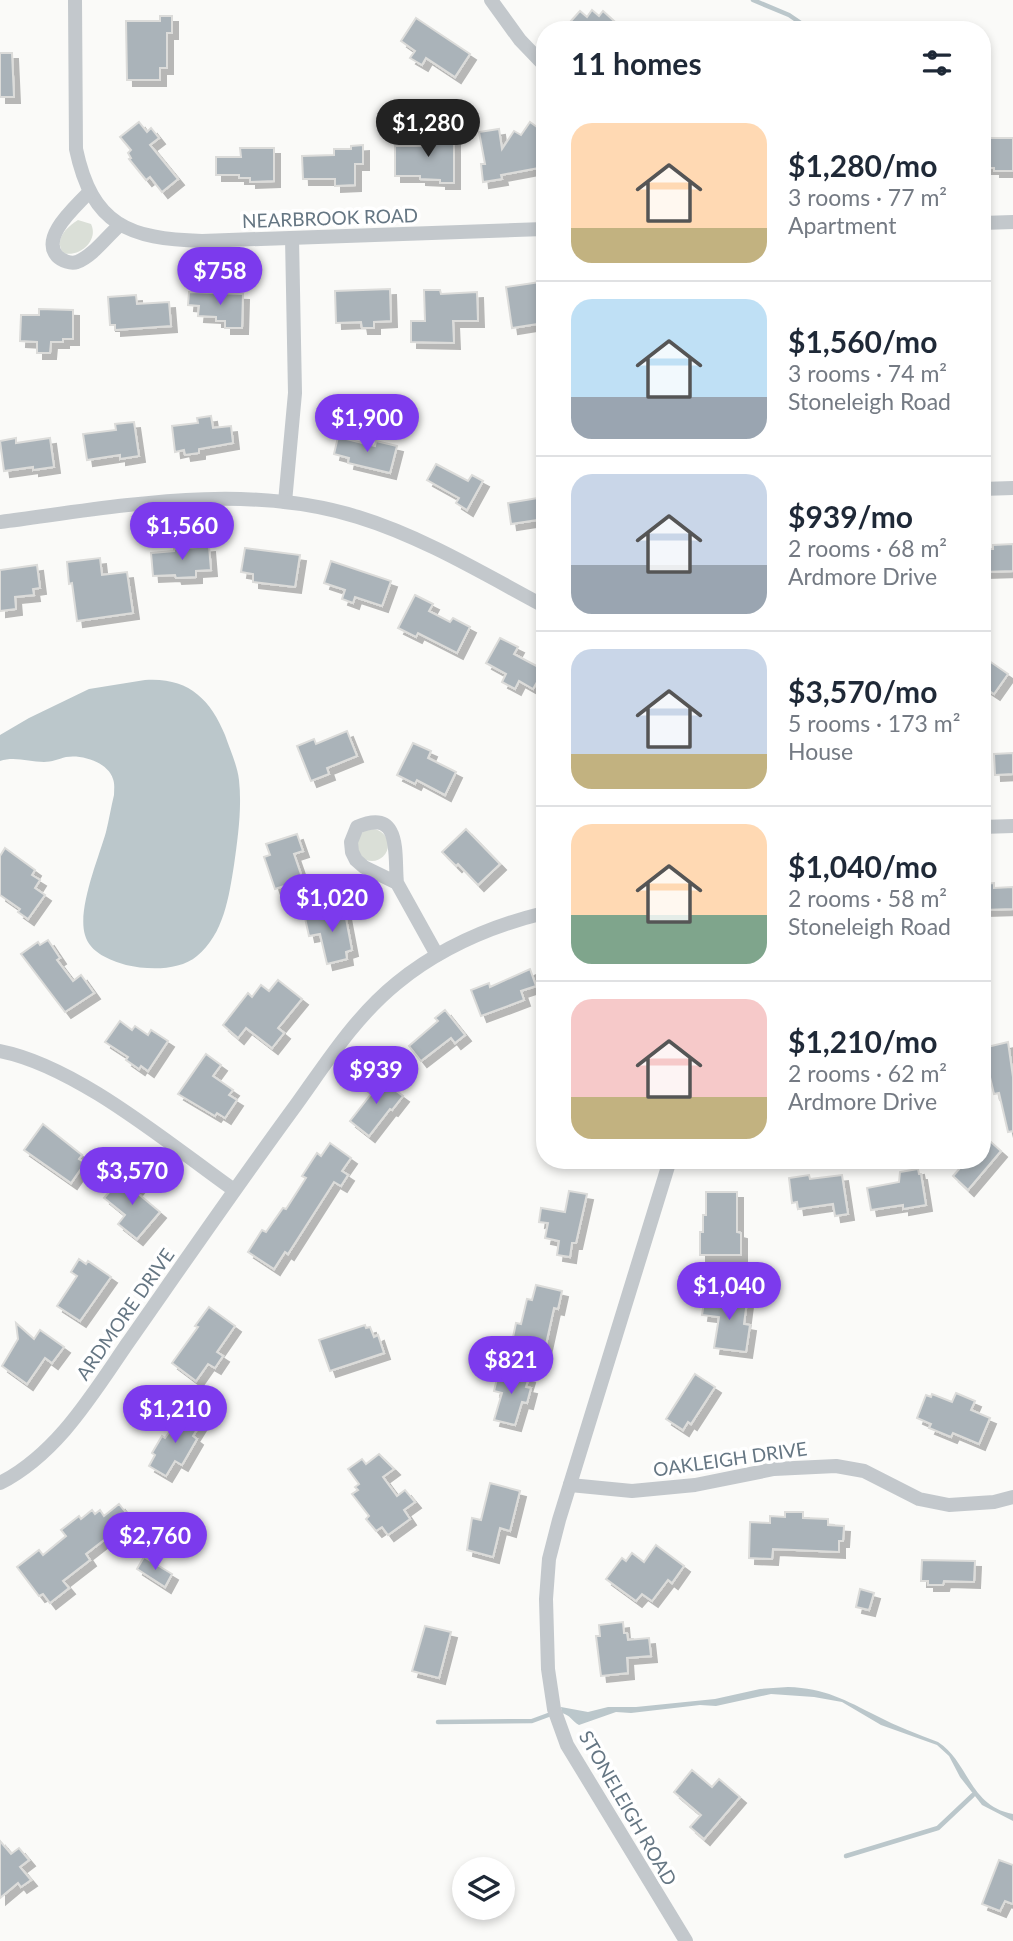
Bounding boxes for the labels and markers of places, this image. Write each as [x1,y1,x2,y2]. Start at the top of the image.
pin: $1,280 [371,100,485,159]
pin: $758 [179,247,261,307]
pin: $1,900 [310,394,424,454]
pin: $1,560 [125,503,239,562]
pin: $1,020 [275,874,389,934]
pin: $939 [335,1046,417,1106]
pin: $3,570 [75,1148,189,1207]
pin: $1,040 [672,1262,786,1322]
pin: $821 [470,1336,552,1396]
pin: $1,210 [118,1386,232,1445]
pin: $2,760 [98,1512,212,1572]

